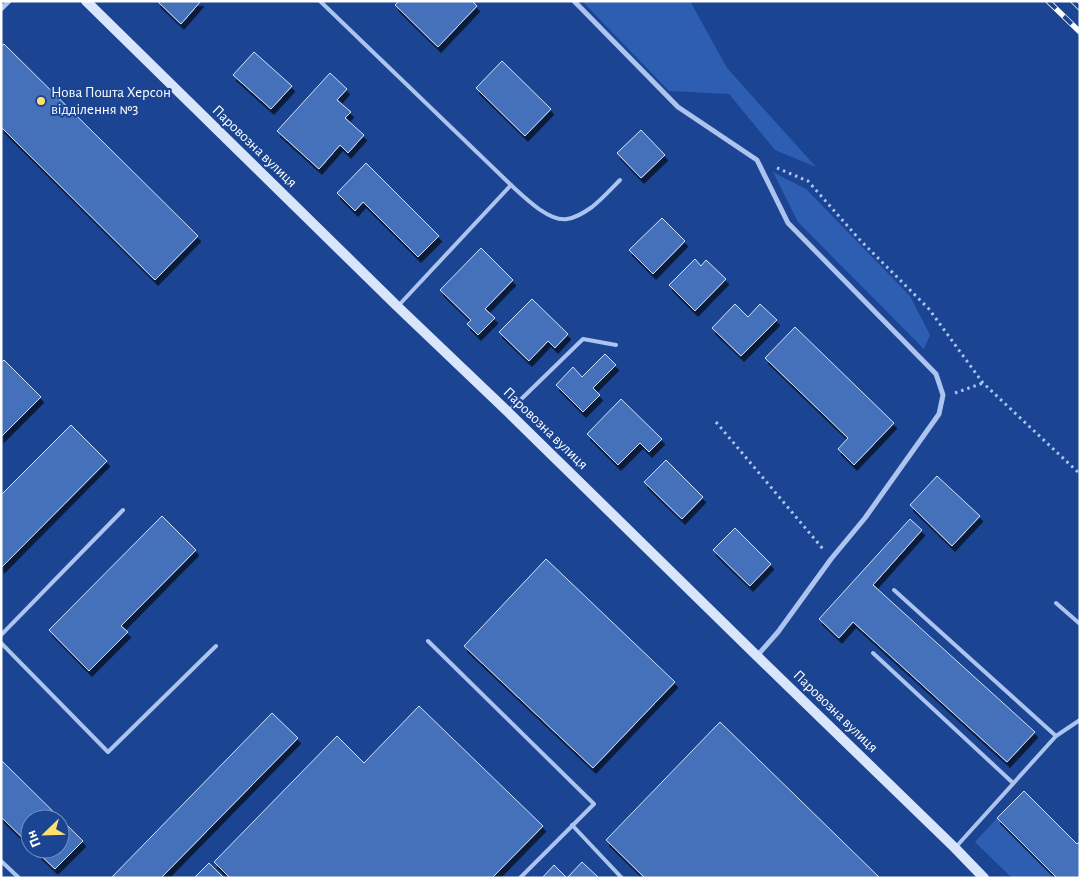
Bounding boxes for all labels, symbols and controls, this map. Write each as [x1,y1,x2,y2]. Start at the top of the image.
place label: Нова Пошта Херсон відділення №3 [51,85,171,117]
marker: Нова Пошта Херсон відділення №3 [35,95,47,107]
street label: Паровозна вулиця [209,102,300,190]
street label: Паровозна вулиця [500,384,591,472]
street label: Паровозна вулиця [790,667,881,755]
north arrow [20,809,70,859]
text: Пн [24,828,44,849]

